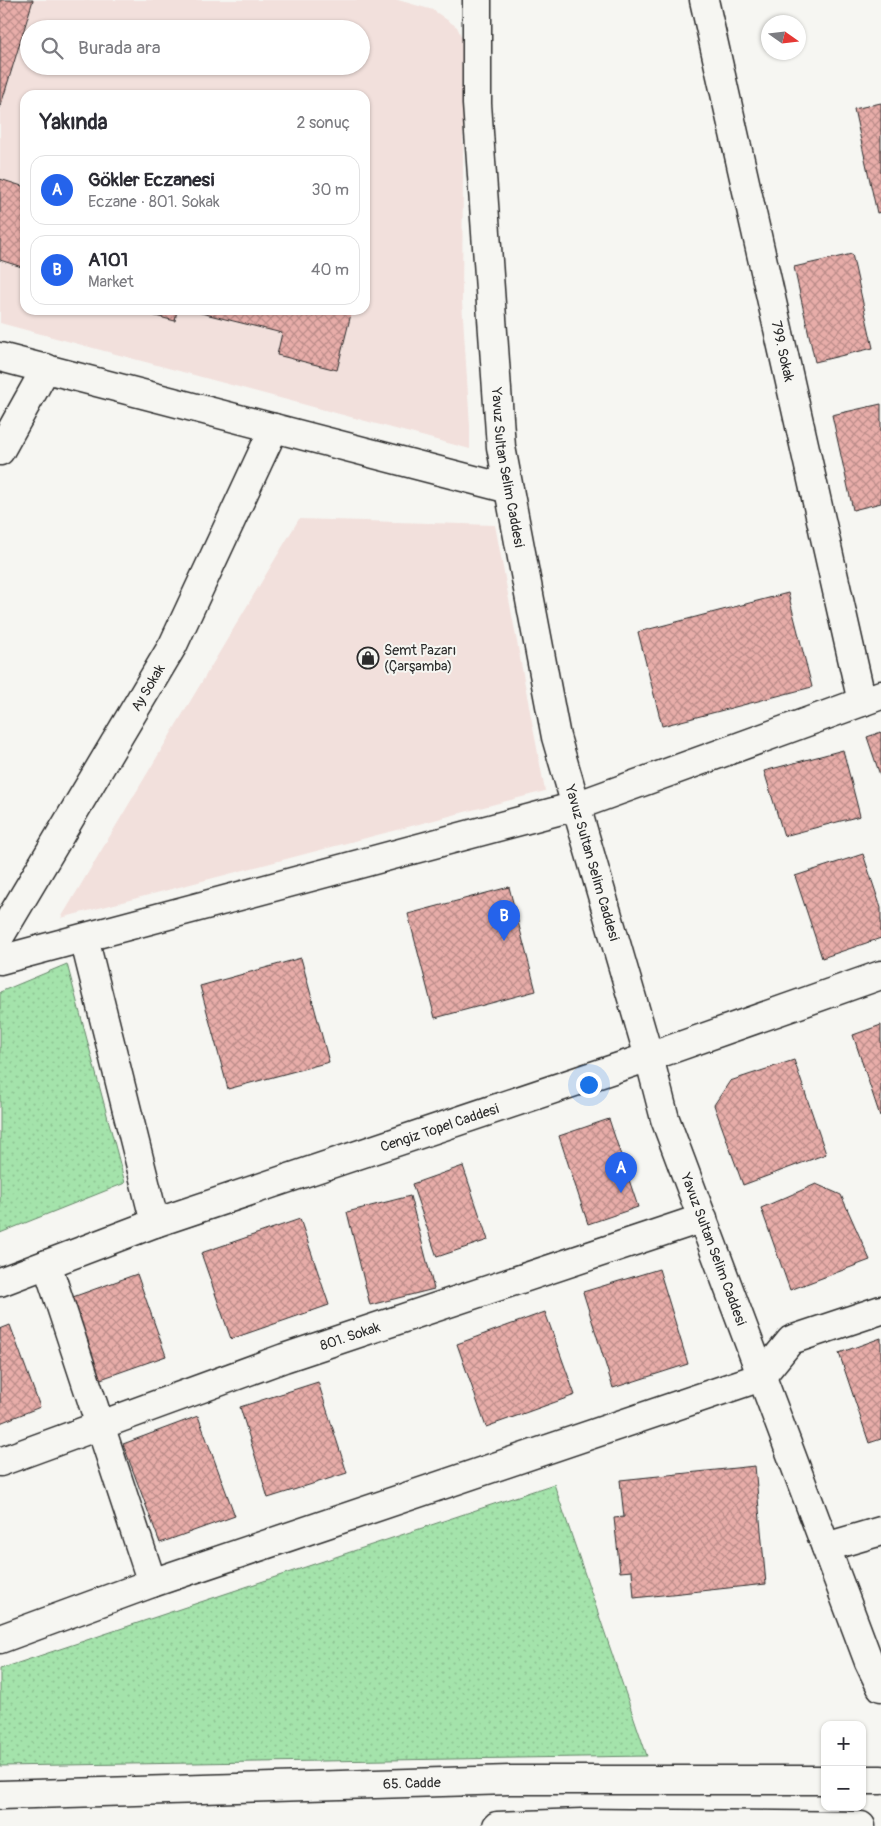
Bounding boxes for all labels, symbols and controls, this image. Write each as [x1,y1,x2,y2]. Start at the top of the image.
north arrow [761,15,806,60]
search box [20,20,370,75]
icon: search [38,34,66,62]
text: Burada ara [78,36,161,60]
text: Yakında [40,109,107,136]
text: 2 sonuç [297,113,350,133]
text: Gökler Eczanesi [88,168,214,192]
text: A [52,180,62,200]
text: 30 m [311,180,349,200]
text: Eczane · 801. Sokak [88,192,220,212]
text: A101 [88,248,128,272]
text: B [52,260,62,280]
text: 40 m [311,260,349,280]
text: Market [88,272,134,292]
street label: 799. Sokak [768,319,798,383]
street label: Yavuz Sultan Selim Caddesi [488,386,528,549]
place label: Semt Pazarı (Çarşamba) [384,642,456,675]
shop icon: Semt Pazarı (Çarşamba) [356,646,380,670]
street label: Ay Sokak [127,661,168,714]
street label: Yavuz Sultan Selim Caddesi [562,782,623,943]
pin: B [488,900,520,941]
your location [576,1072,602,1098]
street label: Cengiz Topel Caddesi [378,1100,501,1155]
pin: A [605,1152,637,1193]
street label: Yavuz Sultan Selim Caddesi [677,1170,750,1328]
street label: 801. Sokak [318,1318,382,1354]
map controls [821,1721,866,1811]
button: + [821,1721,866,1766]
button: − [821,1766,866,1811]
street label: 65. Cadde [383,1774,441,1792]

